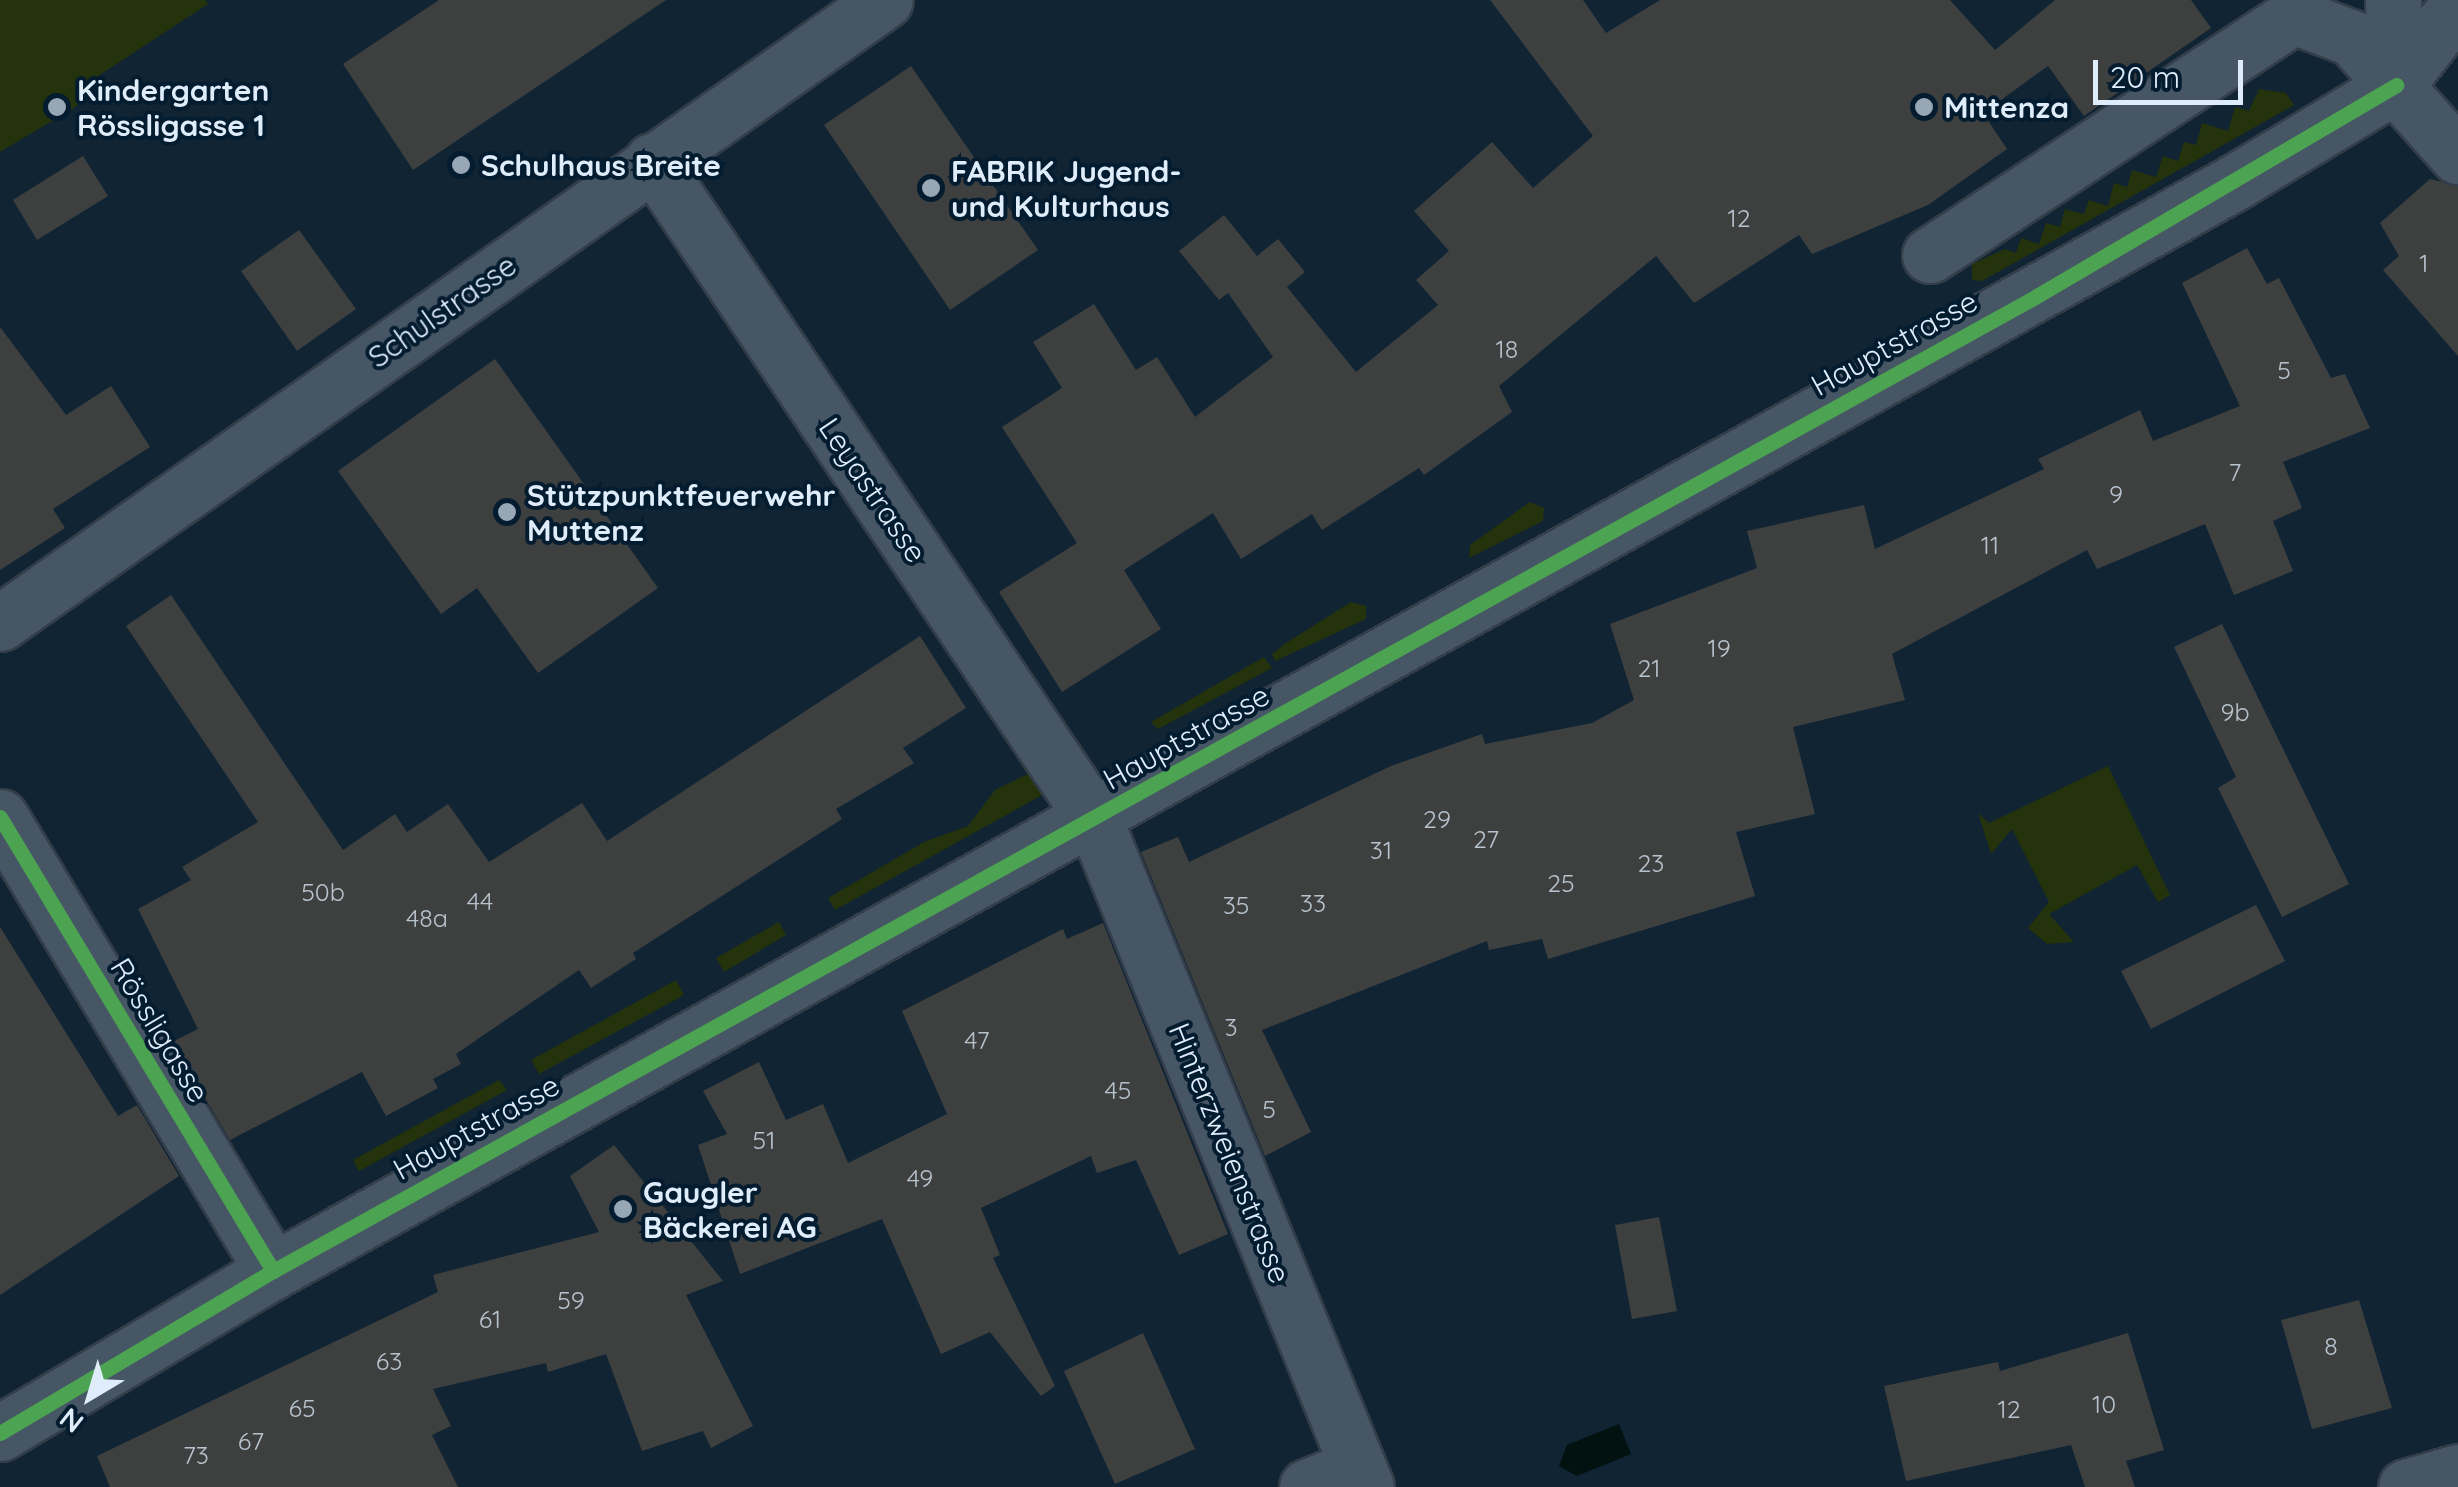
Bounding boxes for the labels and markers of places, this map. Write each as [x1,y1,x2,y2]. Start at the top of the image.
place label: Kindergarten Rössligasse 1 [77,72,269,142]
place label: Mittenza [1944,89,2069,125]
marker: Kindergarten Rössligasse 1 [46,96,68,118]
marker: Mittenza [1913,96,1935,118]
place label: Schulhaus Breite [481,147,721,183]
place label: FABRIK Jugend- und Kulturhaus [951,153,1181,224]
marker: Schulhaus Breite [450,154,472,176]
marker: FABRIK Jugend- und Kulturhaus [920,177,942,199]
place label: Stützpunktfeuerwehr Muttenz [527,477,836,548]
marker: Stützpunktfeuerwehr Muttenz [496,501,518,523]
place label: Gaugler Bäckerei AG [643,1174,817,1244]
marker: Gaugler Bäckerei AG [612,1198,634,1220]

